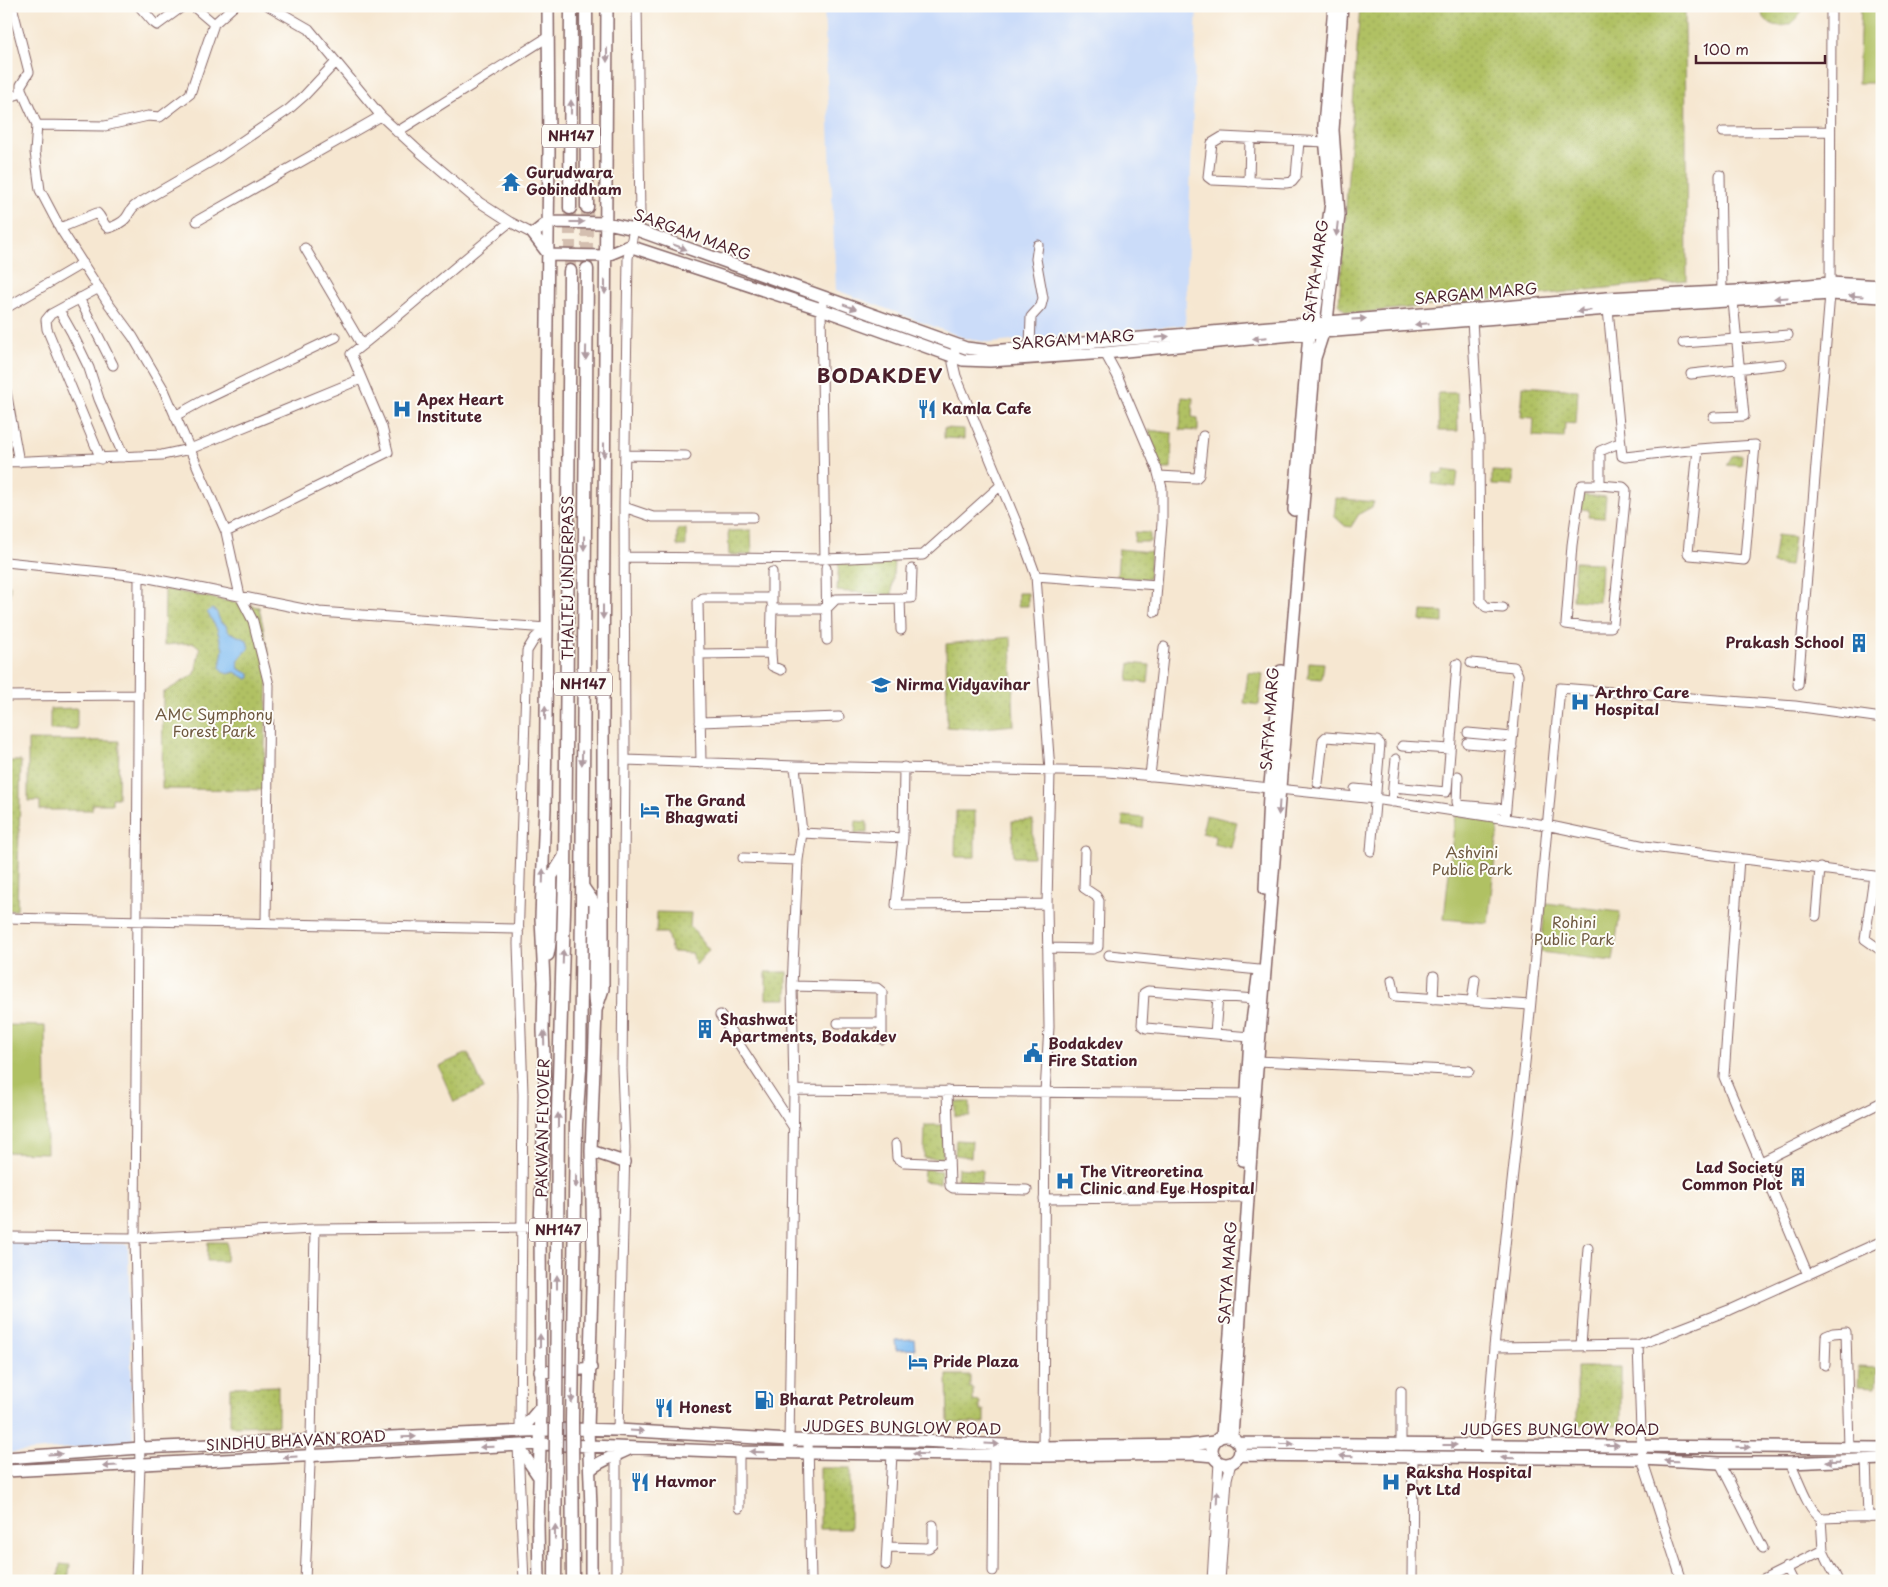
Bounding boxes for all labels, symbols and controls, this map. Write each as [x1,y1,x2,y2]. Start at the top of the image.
scale bar [1696,32,1824,64]
text: 100 m [1703,37,1749,60]
one-way arrow [603,47,611,63]
one-way arrow [567,98,575,114]
road number: NH147 [542,124,600,148]
place label: Gurudwara Gobinddham [526,160,622,200]
temple icon: Gurudwara Gobinddham [500,171,522,193]
street label: SARGAM MARG [631,202,754,265]
one-way arrow [569,218,585,226]
street label: SATYA MARG [1296,218,1333,324]
one-way arrow [1333,222,1341,238]
one-way arrow [673,244,688,251]
street label: SARGAM MARG [1414,276,1538,309]
one-way arrow [601,280,609,296]
one-way arrow [1847,291,1863,299]
one-way arrow [1773,294,1789,302]
one-way arrow [843,303,858,311]
one-way arrow [1576,308,1592,316]
one-way arrow [1351,315,1367,323]
one-way arrow [1414,321,1430,329]
street label: SARGAM MARG [1011,323,1135,354]
one-way arrow [1154,333,1170,341]
one-way arrow [1252,334,1268,342]
one-way arrow [582,345,590,361]
district label: BODAKDEV [817,360,943,390]
place label: Apex Heart Institute [416,387,504,427]
place label: Kamla Cafe [942,396,1031,419]
hospital icon: Apex Heart Institute [391,398,413,420]
restaurant icon: Kamla Cafe [916,398,938,420]
one-way arrow [600,442,608,458]
street label: THALTEJ UNDERPASS [555,496,578,660]
one-way arrow [580,535,588,551]
one-way arrow [599,605,607,621]
place label: Prakash School [1725,630,1844,653]
building icon: Prakash School [1848,632,1870,654]
street label: SATYA MARG [1253,666,1284,771]
road number: NH147 [554,672,612,696]
place label: Nirma Vidyavihar [896,672,1031,695]
school or university icon: Nirma Vidyavihar [870,674,892,696]
place label: Arthro Care Hospital [1595,680,1690,720]
hospital icon: Arthro Care Hospital [1569,691,1591,713]
park label: AMC Symphony Forest Park [155,702,273,742]
one-way arrow [541,705,549,721]
one-way arrow [578,750,586,766]
place label: The Grand Bhagwati [665,788,745,828]
hotel icon: The Grand Bhagwati [639,799,661,821]
one-way arrow [1274,800,1282,816]
park label: Ashvini Public Park [1432,840,1512,880]
one-way arrow [539,868,547,884]
park label: Rohini Public Park [1534,910,1614,950]
one-way arrow [559,949,567,965]
place label: Shashwat Apartments, Bodakdev [720,1007,897,1047]
building icon: Shashwat Apartments, Bodakdev [694,1018,716,1040]
one-way arrow [539,1030,547,1046]
place label: Bodakdev Fire Station [1048,1031,1138,1071]
public building icon: Bodakdev Fire Station [1022,1042,1044,1064]
street label: PAKWAN FLYOVER [529,1058,554,1198]
one-way arrow [554,1111,562,1127]
place label: Lad Society Common Plot [1682,1155,1783,1195]
place label: The Vitreoretina Clinic and Eye Hospital [1080,1159,1255,1199]
building icon: Lad Society Common Plot [1787,1166,1809,1188]
hospital icon: The Vitreoretina Clinic and Eye Hospital [1054,1170,1076,1192]
one-way arrow [572,1173,580,1189]
road number: NH147 [529,1218,587,1242]
street label: SATYA MARG [1211,1220,1242,1325]
one-way arrow [553,1274,561,1290]
one-way arrow [536,1332,544,1348]
place label: Pride Plaza [933,1349,1020,1372]
hotel icon: Pride Plaza [907,1351,929,1373]
place label: Bharat Petroleum [779,1387,914,1410]
one-way arrow [568,1388,576,1404]
fuel station icon: Bharat Petroleum [753,1389,775,1411]
place label: Honest [679,1395,732,1418]
restaurant icon: Honest [653,1397,675,1419]
street label: JUDGES BUNGLOW ROAD [802,1413,1002,1440]
street label: JUDGES BUNGLOW ROAD [1461,1417,1659,1440]
street label: SINDHU BHAVAN ROAD [205,1423,386,1456]
one-way arrow [629,1428,645,1436]
one-way arrow [402,1433,418,1441]
one-way arrow [1279,1440,1295,1448]
one-way arrow [984,1441,1000,1449]
one-way arrow [1442,1441,1458,1449]
one-way arrow [1604,1441,1620,1449]
one-way arrow [479,1443,495,1451]
one-way arrow [1735,1443,1751,1451]
one-way arrow [749,1448,765,1456]
one-way arrow [47,1450,63,1458]
one-way arrow [912,1450,928,1458]
one-way arrow [1337,1452,1353,1460]
one-way arrow [282,1453,298,1461]
one-way arrow [1500,1454,1516,1462]
one-way arrow [1662,1456,1678,1464]
one-way arrow [1825,1457,1841,1465]
place label: Raksha Hospital Pvt Ltd [1406,1460,1532,1500]
one-way arrow [102,1463,118,1471]
place label: Havmor [655,1469,716,1492]
restaurant icon: Havmor [629,1471,651,1493]
hospital icon: Raksha Hospital Pvt Ltd [1380,1471,1402,1493]
one-way arrow [1213,1489,1221,1505]
one-way arrow [551,1524,559,1540]

